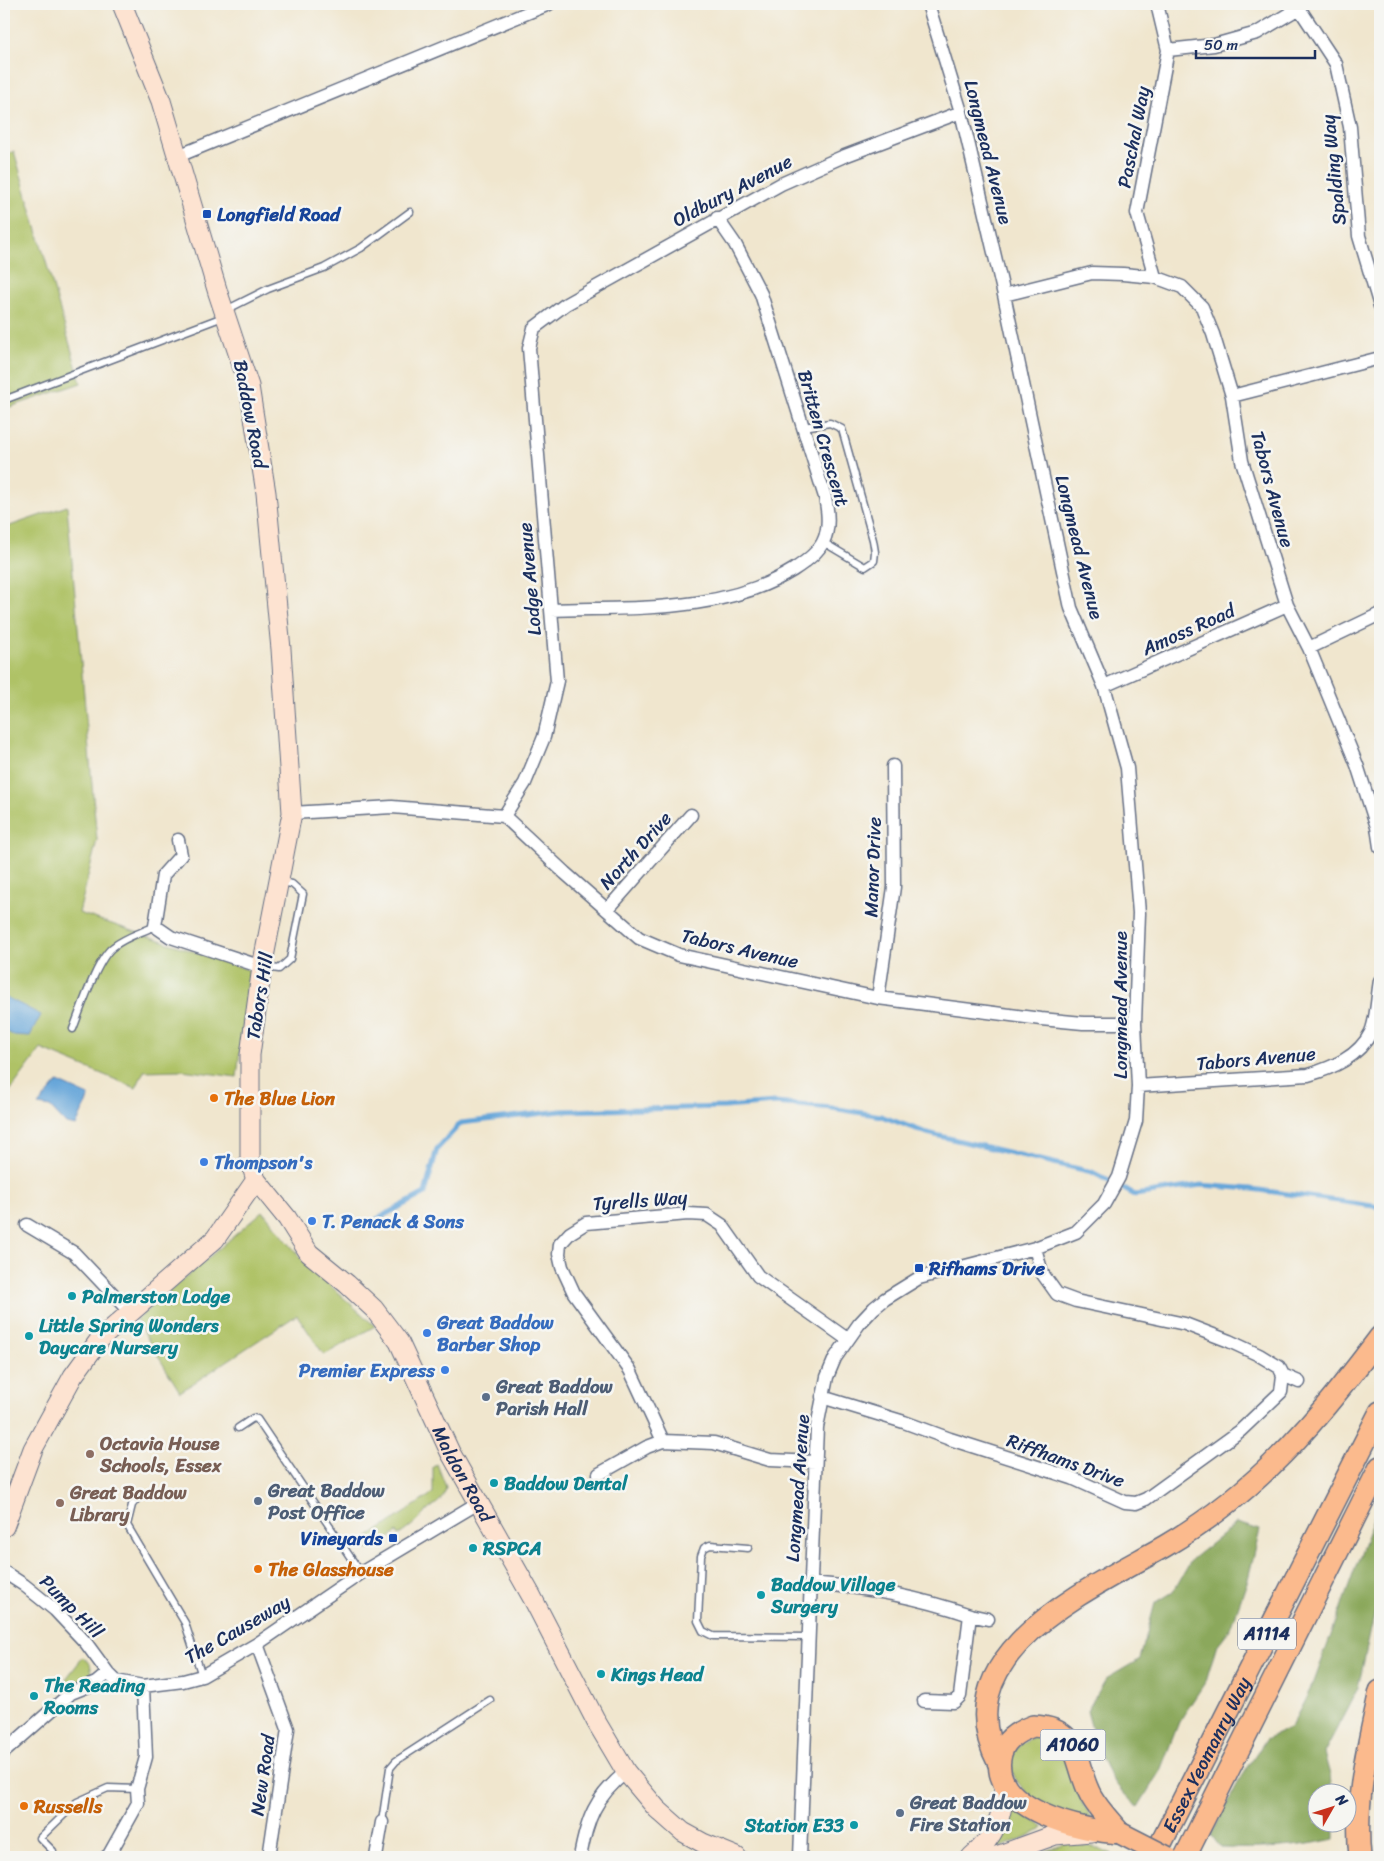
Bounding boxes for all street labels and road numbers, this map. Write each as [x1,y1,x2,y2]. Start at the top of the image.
street label: Longmead Avenue [955,76,1022,228]
street label: Paschal Way [1107,83,1160,191]
street label: Spalding Way [1311,113,1356,227]
street label: Oldbury Avenue [666,145,798,236]
street label: Baddow Road [224,357,278,473]
street label: Britten Crescent [788,366,859,510]
street label: Tabors Avenue [1241,427,1304,551]
street label: Longmead Avenue [1046,471,1113,623]
street label: Lodge Avenue [508,521,551,637]
street label: Amoss Road [1135,593,1242,665]
street label: North Drive [591,803,680,897]
street label: Manor Drive [854,816,891,918]
street label: Tabors Avenue [678,919,802,978]
street label: Longmead Avenue [1104,931,1137,1079]
street label: Tabors Hill [236,949,283,1042]
street label: Tabors Avenue [1195,1037,1317,1080]
street label: Tyrells Way [592,1181,689,1220]
street label: Longmead Avenue [776,1413,819,1563]
street label: Maldon Road [423,1420,503,1530]
street label: Riffhams Drive [1002,1424,1130,1497]
street label: Pump Hill [31,1566,112,1647]
street label: The Causeway [178,1586,297,1673]
road number: A1114 [1238,1618,1296,1650]
street label: Essex Yeomanry Way [1153,1671,1260,1839]
road number: A1060 [1040,1730,1106,1760]
street label: New Road [240,1731,285,1818]

